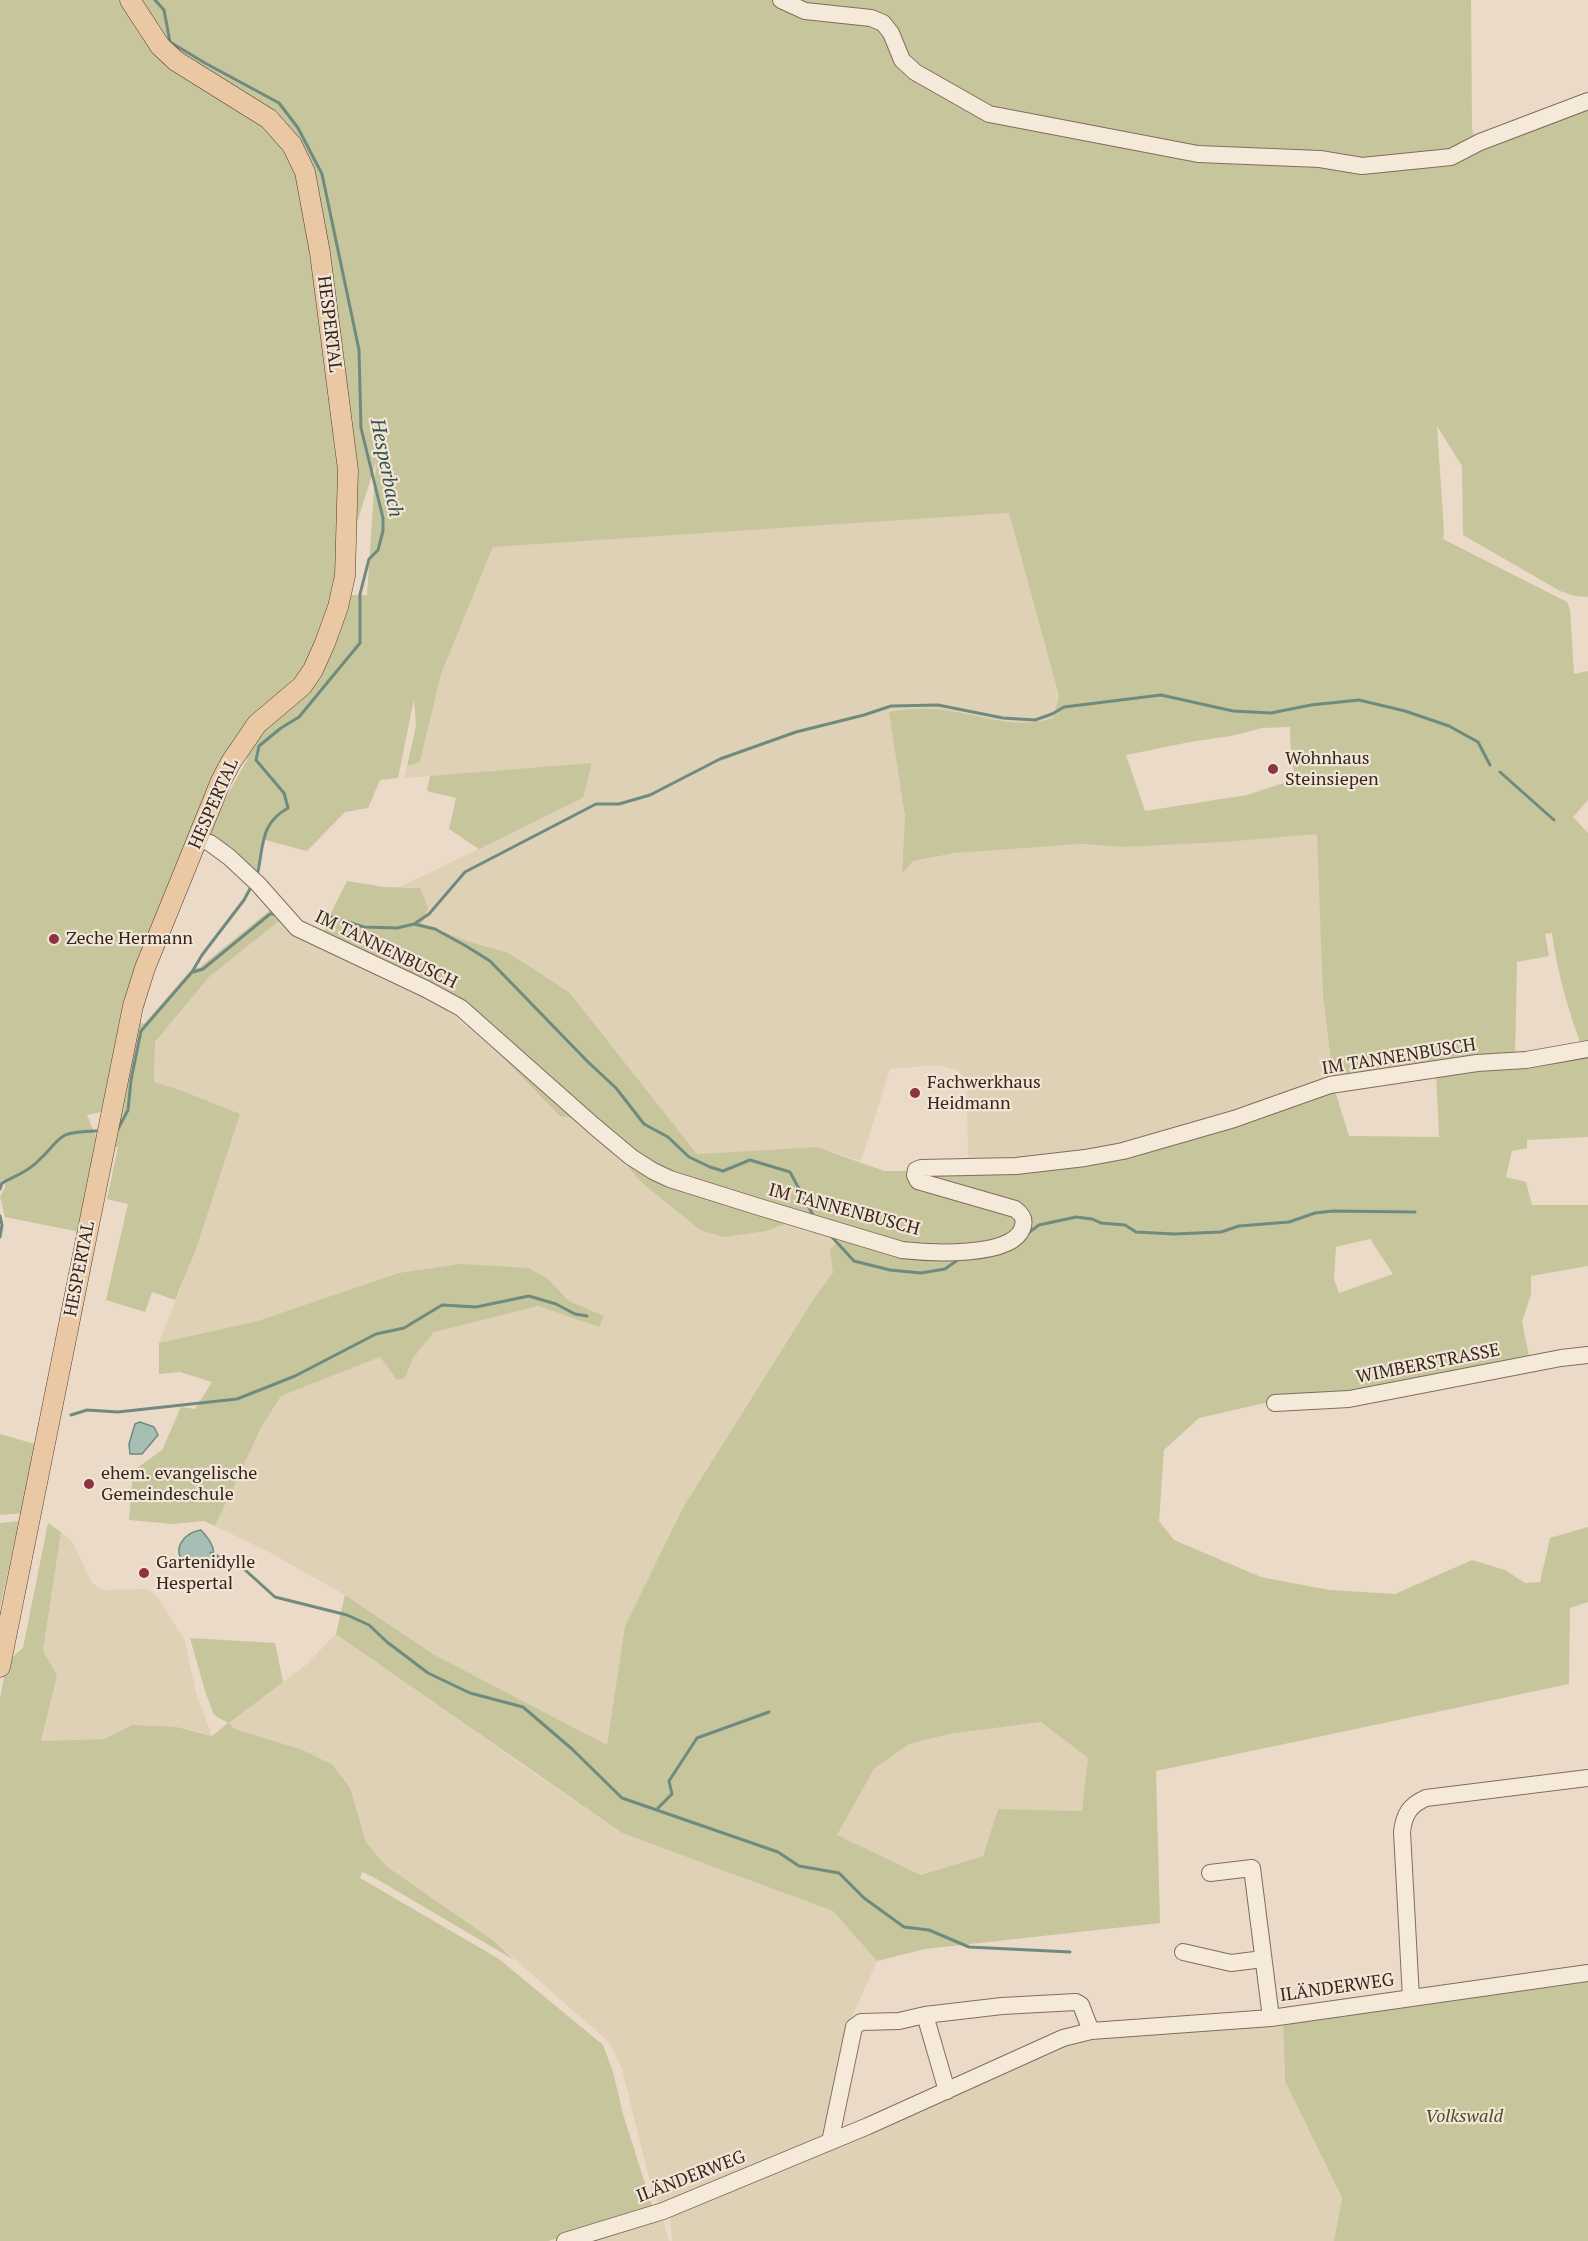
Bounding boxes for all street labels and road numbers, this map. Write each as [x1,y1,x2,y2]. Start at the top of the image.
street label: HESPERTAL [312,275,346,373]
street label: HESPERTAL [184,755,244,853]
street label: IM TANNENBUSCH [311,906,461,994]
street label: IM TANNENBUSCH [1320,1034,1478,1080]
street label: IM TANNENBUSCH [766,1179,922,1241]
street label: HESPERTAL [60,1219,100,1319]
street label: WIMBERSTRASSE [1354,1339,1502,1389]
street label: ILÄNDERWEG [1279,1969,1395,2007]
street label: ILÄNDERWEG [633,2146,749,2208]

